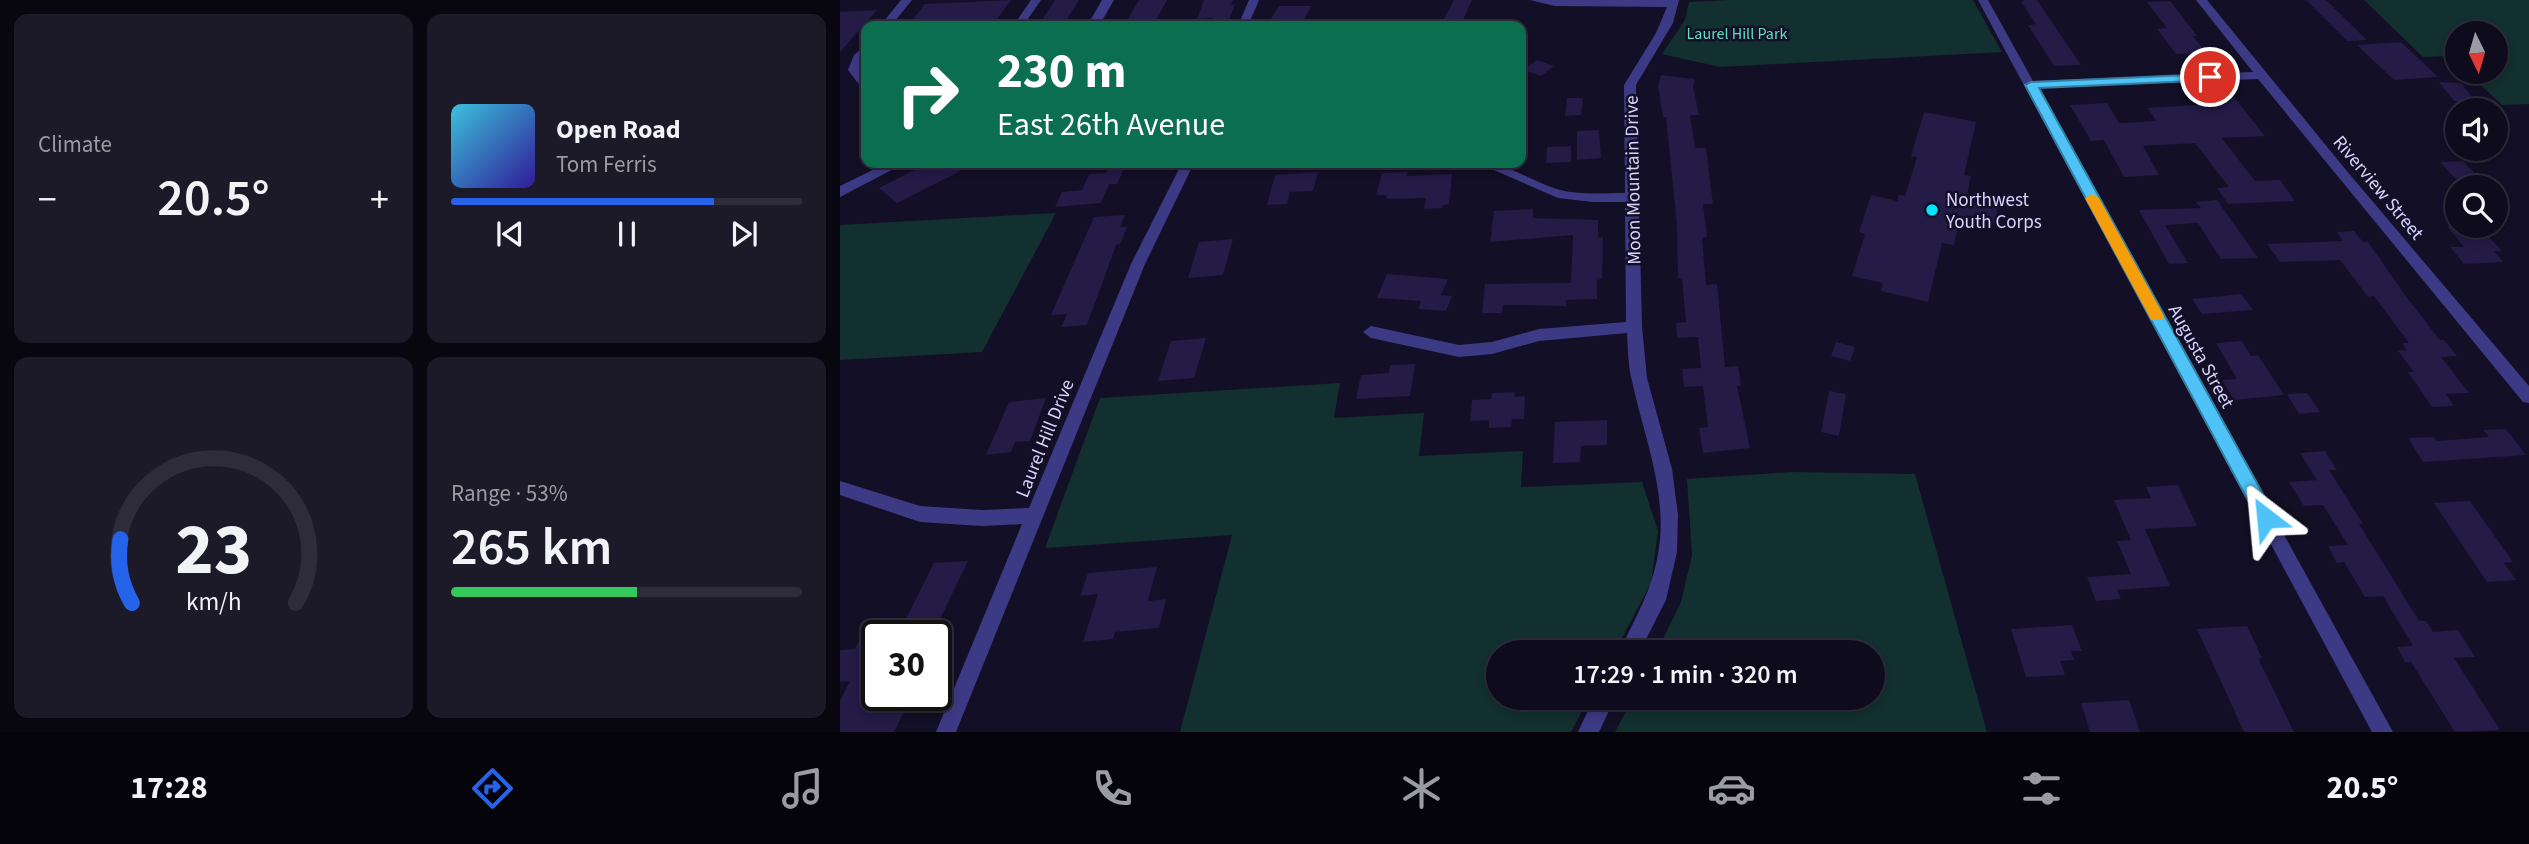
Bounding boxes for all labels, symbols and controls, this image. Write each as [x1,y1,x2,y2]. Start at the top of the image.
north arrow [2445,21,2508,84]
map controls [2445,21,2508,238]
park label: Laurel Hill Park [1687,23,1787,45]
text: 230 m [997,37,1126,107]
pin [2180,47,2240,107]
icon: right [882,49,973,140]
icon: arrive [2191,58,2229,96]
street label: Moon Mountain Drive [1619,95,1648,265]
button: sound [2445,98,2508,161]
text: East 26th Avenue [997,102,1225,148]
text: Open Road [556,111,681,148]
text: Climate [38,128,112,161]
street label: Riverview Street [2326,130,2430,246]
text: Tom Ferris [556,148,657,181]
text: 20.5° [157,162,270,236]
text: − [38,173,57,227]
text: + [370,173,389,227]
button: search [2445,175,2508,238]
place label: Northwest Youth Corps [1945,187,2042,236]
marker: Northwest Youth Corps [1924,202,1940,218]
icon: previous [491,215,529,253]
icon: pause [608,215,646,253]
icon: next [725,215,763,253]
street label: Augusta Street [2161,300,2241,414]
street label: Laurel Hill Drive [1009,375,1081,502]
text: Range · 53% [451,477,568,510]
position arrow [2229,481,2303,555]
text: 23 [175,499,252,603]
text: 265 km [451,511,612,585]
text: km/h [186,584,241,620]
speed limit sign: 30 [861,620,952,711]
text: 17:29 · 1 min · 320 m [1573,656,1798,693]
icon: directions [468,764,517,813]
icon: music [778,764,827,813]
icon: phone [1088,764,1137,813]
icon: climate [1397,764,1446,813]
icon: car [1707,764,1756,813]
icon: filters [2017,764,2066,813]
text: 17:28 [130,765,208,811]
text: 20.5° [2327,765,2399,811]

